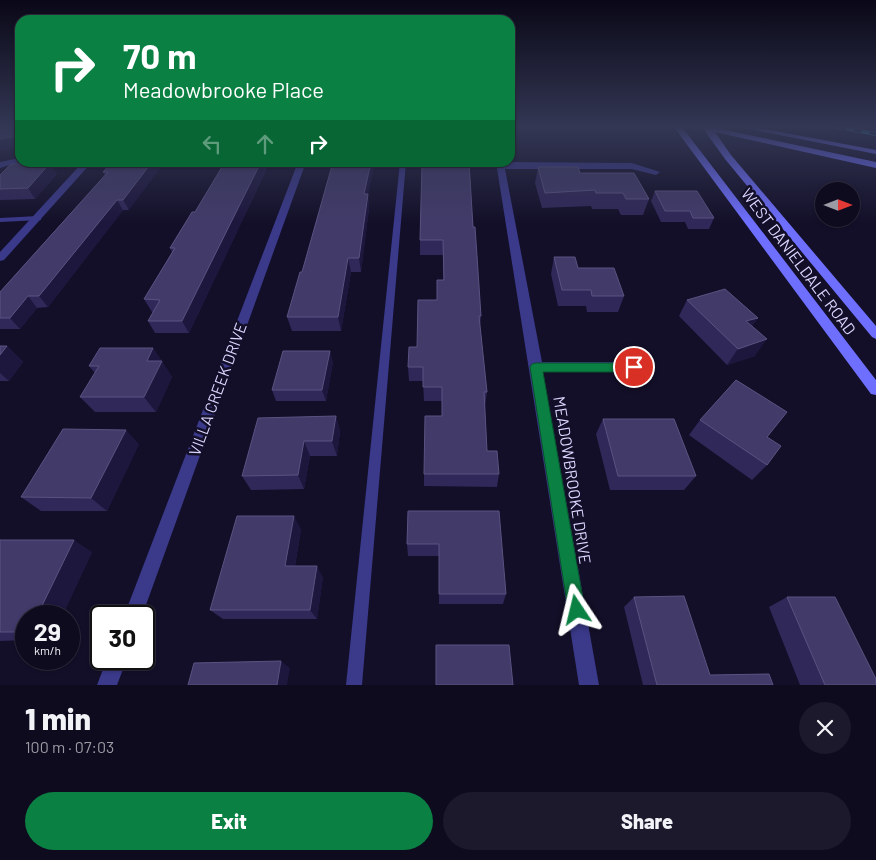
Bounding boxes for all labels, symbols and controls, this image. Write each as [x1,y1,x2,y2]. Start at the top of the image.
text: 70 m [123,34,197,76]
icon: right [40,35,105,100]
text: Meadowbrooke Place [123,76,324,102]
icon: left [198,130,226,158]
icon: ahead [251,130,279,158]
icon: right [304,130,332,158]
north arrow [815,182,860,228]
map controls [815,182,860,227]
street label: WEST DANIELDALE ROAD [738,184,860,338]
street label: VILLA CREEK DRIVE [184,320,250,458]
pin [613,346,655,388]
icon: arrive [620,353,648,381]
street label: MEADOWBROOKE DRIVE [550,395,596,565]
position arrow [550,583,602,635]
speed limit sign: 30 [90,605,155,670]
text: 29 [34,616,61,646]
text: km/h [34,643,61,657]
text: 1 min [25,700,91,736]
button: close [799,702,851,754]
text: 100 m · 07:03 [25,737,114,756]
button: Exit [25,792,433,850]
button: Share [443,792,851,850]

